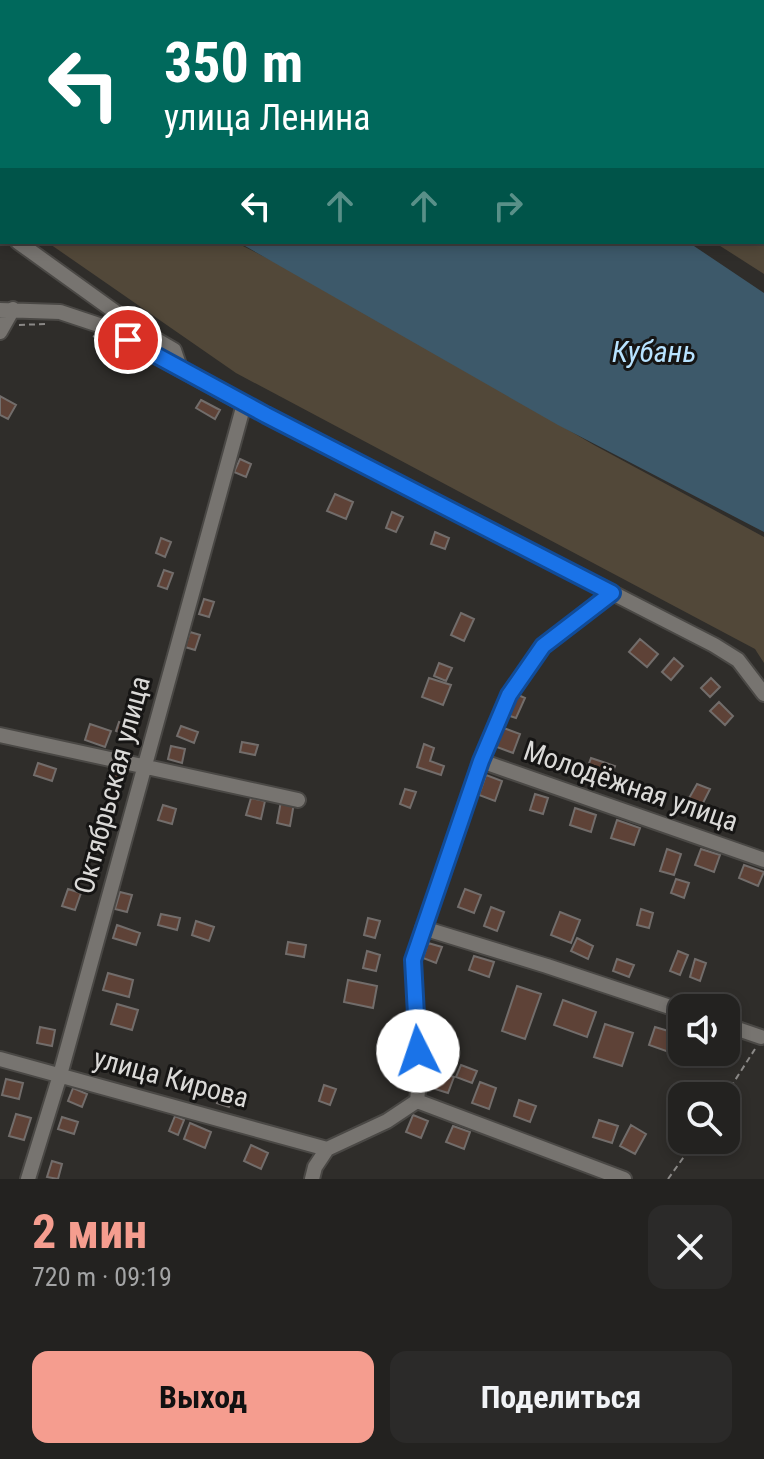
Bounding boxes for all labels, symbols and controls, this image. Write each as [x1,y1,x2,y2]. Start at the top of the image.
text: 350 m [164,30,303,96]
icon: left [32,32,136,136]
text: улица Ленина [164,97,371,139]
icon: left [234,184,278,228]
icon: ahead [318,184,362,228]
icon: ahead [402,184,446,228]
icon: right [486,184,530,228]
pin [94,306,162,374]
icon: arrive [106,318,150,362]
water label: Кубань [612,334,696,369]
street label: Октябрьская улица [67,673,157,897]
street label: Молодёжная улица [520,734,742,838]
map controls [668,994,740,1154]
button: sound [668,994,740,1066]
position arrow [376,1009,460,1093]
street label: улица Кирова [90,1041,252,1115]
button: search [668,1082,740,1154]
text: 2 мин [32,1203,147,1260]
button: close [648,1205,732,1289]
text: 720 m · 09:19 [32,1262,172,1292]
button: Выход [32,1351,374,1443]
button: Поделиться [390,1351,732,1443]

